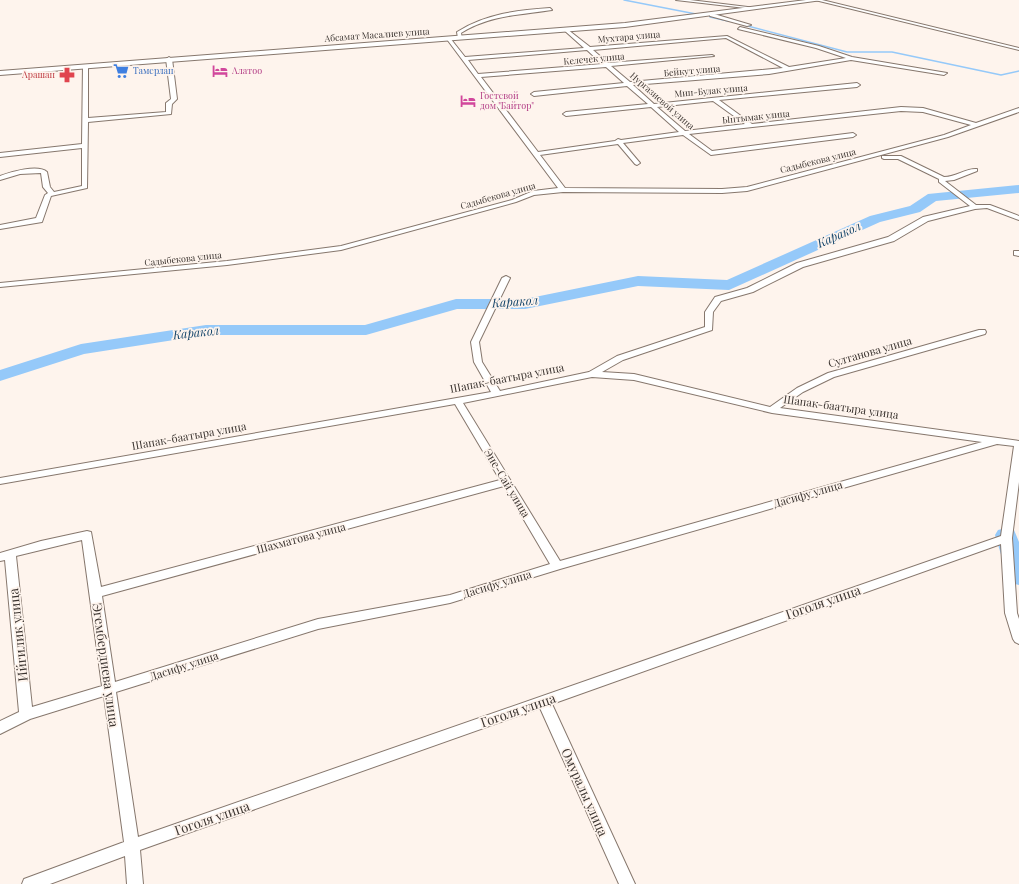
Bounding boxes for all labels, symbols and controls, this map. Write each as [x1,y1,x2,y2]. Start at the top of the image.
street label: Абсамат Масалиев улица [323,24,430,44]
street label: Мухтара улица [597,27,661,45]
street label: Келечек улица [563,49,625,67]
supermarket icon: Тамерлан [112,62,130,80]
hotel icon: Алатоо [211,62,229,80]
street label: Бейкут улица [663,62,721,78]
place label: Тамерлан [133,64,174,76]
place label: Алатоо [231,64,262,76]
pharmacy icon: Арашан [58,66,76,84]
place label: Арашан [21,68,55,80]
street label: Нургазиевой улица [628,69,698,132]
street label: Мин-Булак улица [674,81,749,99]
place label: Гостевой дом "Байтор" [480,89,534,111]
hotel icon: Гостевой дом "Байтор" [459,92,477,110]
street label: Ынтымак улица [722,106,791,126]
street label: Садыбекова улица [779,145,857,175]
street label: Садыбекова улица [459,178,537,212]
water label: Каракол [813,217,863,251]
street label: Садыбекова улица [144,248,223,268]
water label: Каракол [490,291,539,311]
water label: Каракол [171,322,220,342]
street label: Султанова улица [826,332,914,371]
street label: Шапак-баатыра улица [449,359,566,396]
street label: Шапак-баатыра улица [783,391,900,422]
street label: Шапак-баатыра улица [130,418,248,453]
street label: Эне-Сай улица [481,446,534,520]
street label: Дасифу улица [772,476,845,511]
street label: Шахматова улица [255,518,348,557]
street label: Дасифу улица [461,566,534,601]
street label: Гоголя улица [783,581,863,622]
street label: Ийгилик улица [4,587,31,683]
street label: Эгембердиева улица [89,602,124,729]
street label: Дасифу улица [148,647,221,684]
street label: Гоголя улица [478,689,558,730]
street label: Омуралы улица [558,745,613,839]
street label: Гоголя улица [172,797,252,838]

